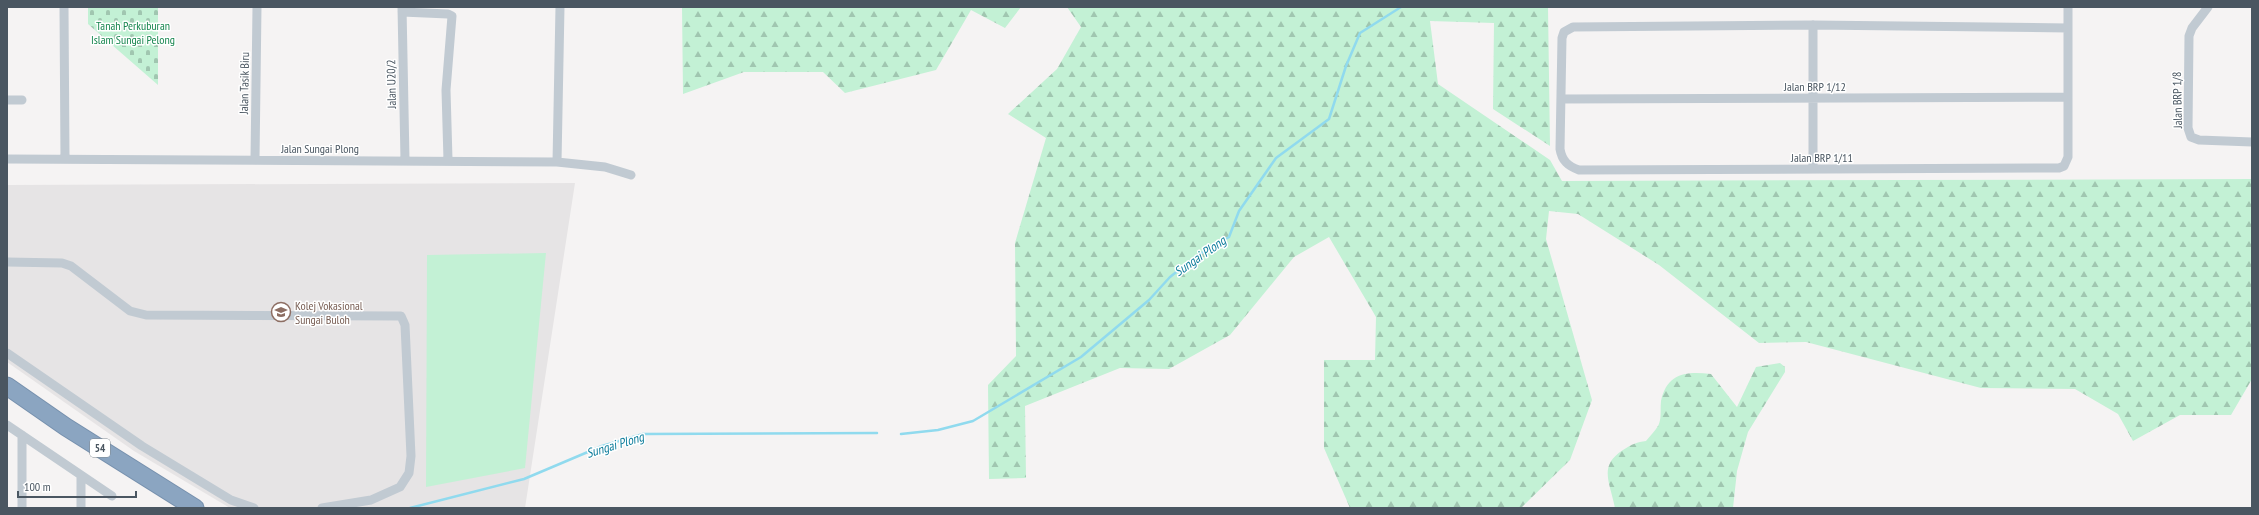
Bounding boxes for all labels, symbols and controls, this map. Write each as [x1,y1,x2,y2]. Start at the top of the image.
park label: Tanah Perkuburan Islam Sungai Pelong [91,18,175,47]
street label: Jalan Tasik Biru [236,52,252,115]
street label: Jalan U20/2 [383,59,399,110]
street label: Jalan BRP 1/8 [2169,72,2185,129]
street label: Jalan BRP 1/12 [1783,79,1846,94]
street label: Jalan Sungai Plong [280,141,359,156]
street label: Jalan BRP 1/11 [1790,150,1853,165]
water label: Sungai Plong [1171,231,1230,280]
place label: Kolej Vokasional Sungai Buloh [295,298,363,327]
school or university icon: Kolej Vokasional Sungai Buloh [270,301,292,323]
water label: Sungai Plong [584,428,647,462]
road number: 54 [90,439,110,457]
scale bar [18,473,136,499]
text: 100 m [24,479,51,494]

